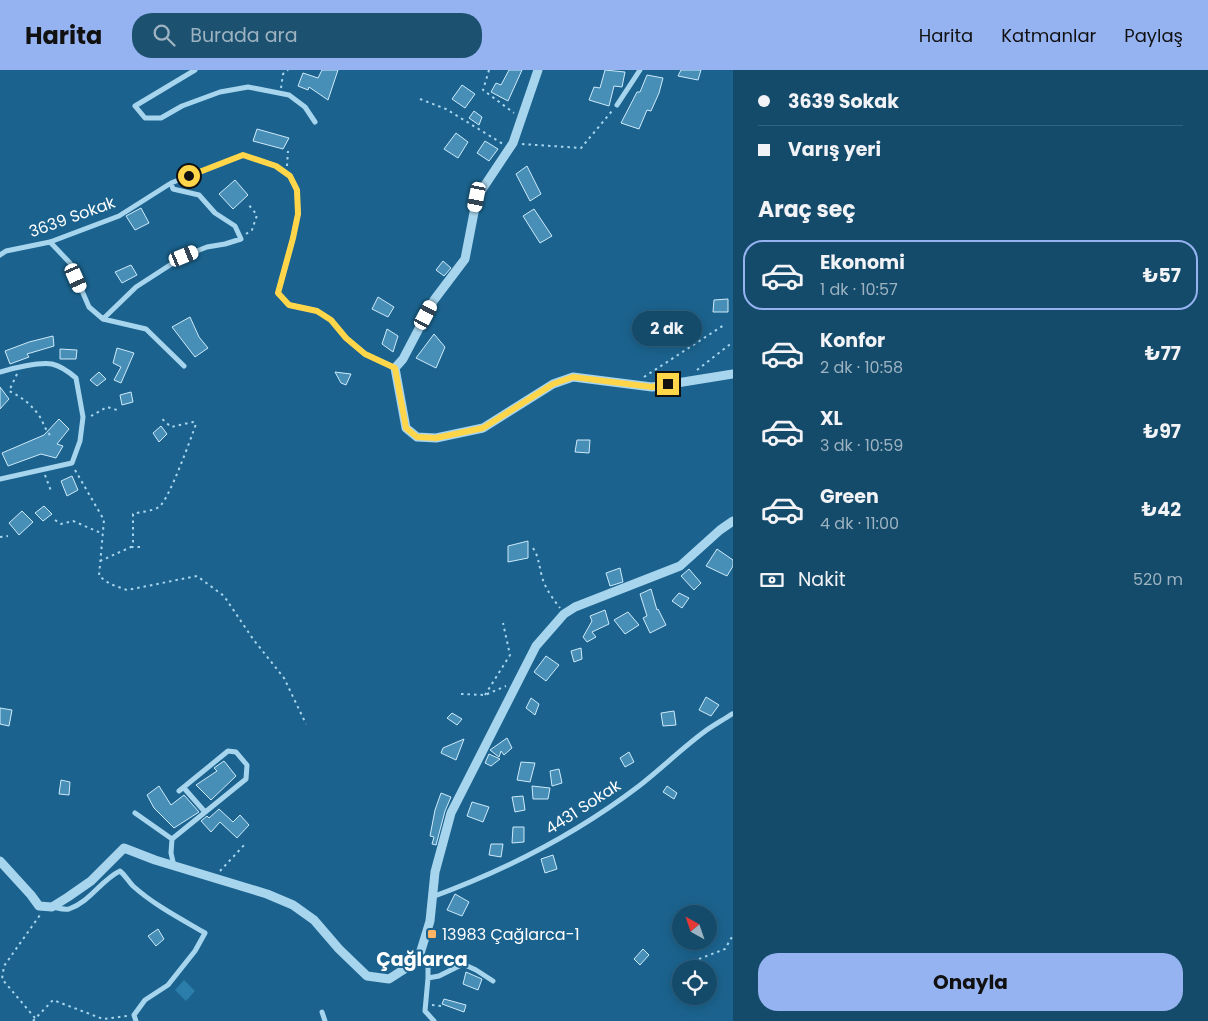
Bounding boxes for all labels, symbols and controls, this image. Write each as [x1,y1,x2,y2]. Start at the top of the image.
search box [132,13,482,58]
text: Harita [25,19,102,52]
icon: search [150,21,178,49]
text: Burada ara [190,22,298,49]
text: Harita [919,23,973,48]
text: Katmanlar [1001,23,1096,48]
text: Paylaş [1124,23,1183,48]
text: 3639 Sokak [788,88,899,115]
text: Varış yeri [788,136,881,163]
route start [178,165,200,187]
car [466,181,487,213]
street label: 3639 Sokak [26,190,119,243]
text: Araç seç [758,194,856,225]
car [167,243,200,269]
text: Ekonomi [820,249,905,276]
icon: car [760,253,805,298]
car [63,261,88,295]
text: ₺57 [1143,262,1181,289]
text: 1 dk · 10:57 [820,278,898,301]
car [412,298,439,332]
callout: 2 dk [633,312,703,346]
text: 2 dk [650,317,684,340]
text: Konfor [820,327,885,354]
icon: car [760,331,805,376]
text: ₺77 [1145,340,1181,367]
text: 2 dk · 10:58 [820,356,903,379]
route end [657,373,679,395]
text: XL [820,405,843,432]
icon: car [760,409,805,454]
text: ₺97 [1143,418,1181,445]
text: 3 dk · 10:59 [820,434,903,457]
text: Green [820,483,879,510]
icon: car [760,487,805,532]
text: ₺42 [1141,496,1181,523]
text: 4 dk · 11:00 [820,512,899,535]
icon: cash [758,566,786,594]
text: Nakit [798,566,846,593]
text: 520 m [1133,568,1183,591]
street label: 4431 Sokak [541,774,626,840]
north arrow [672,905,718,950]
map controls [672,905,717,1005]
place label: 13983 Çağlarca-1 [442,923,580,946]
marker: 13983 Çağlarca-1 [426,928,438,940]
district label: Çağlarca [376,946,468,973]
button: Onayla [758,953,1183,1011]
button: locate [672,960,717,1005]

